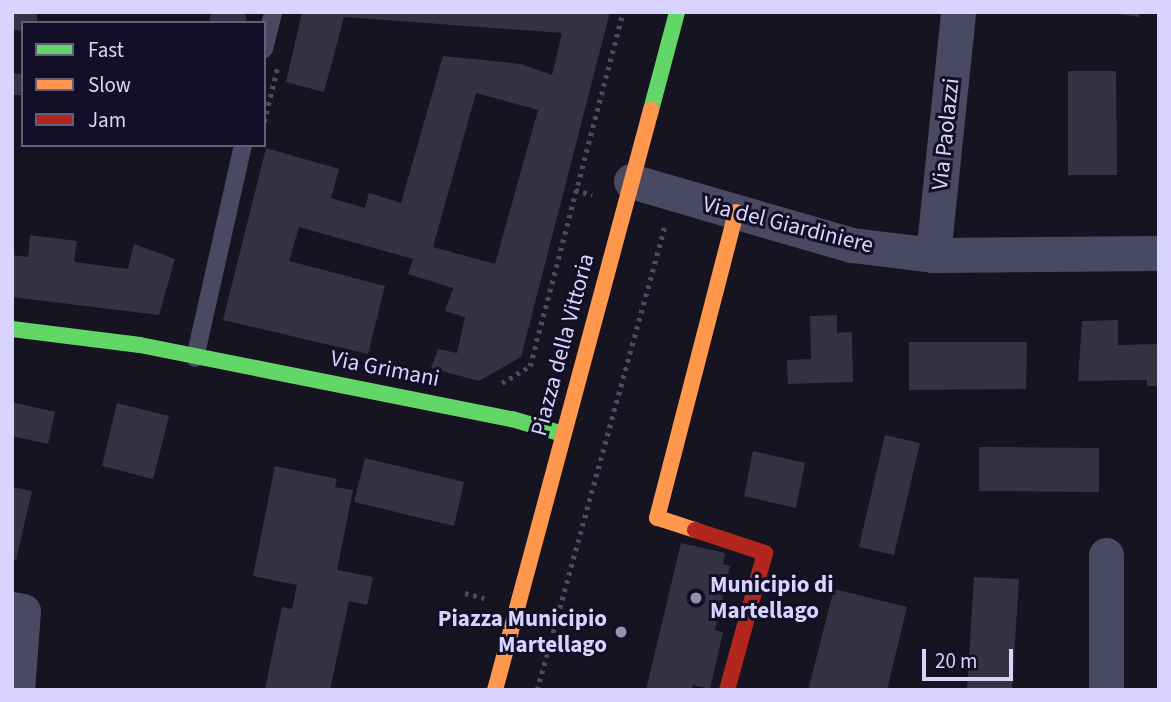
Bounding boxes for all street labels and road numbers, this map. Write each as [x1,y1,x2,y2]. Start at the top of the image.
street label: Via Paolazzi [926,77,966,191]
street label: Via del Giardiniere [700,190,876,260]
street label: Piazza della Vittoria [525,251,601,439]
street label: Via Grimani [328,345,442,393]

